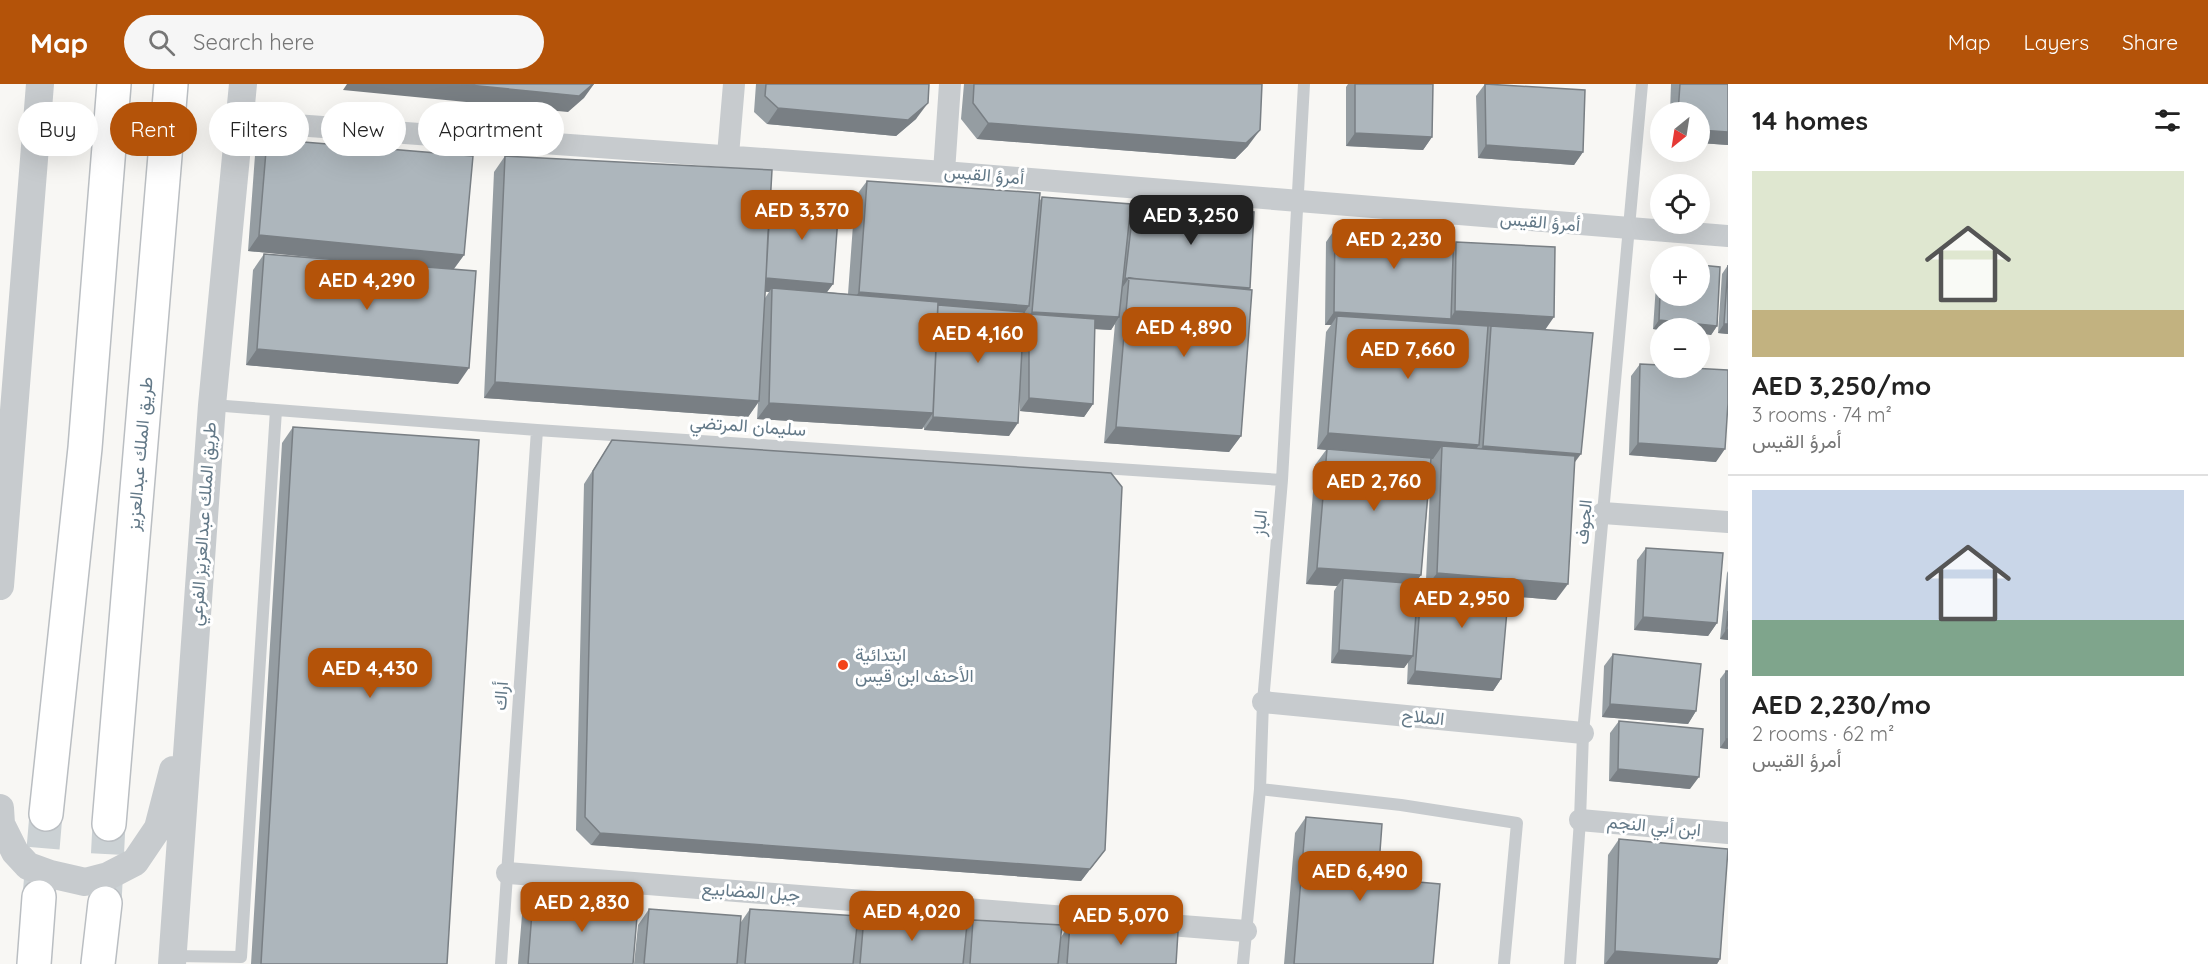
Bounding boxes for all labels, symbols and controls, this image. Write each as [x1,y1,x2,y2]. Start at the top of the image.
search box [124,15,544,69]
text: Map [30,25,88,60]
icon: search [145,26,178,59]
text: Search here [193,28,315,56]
text: Map [1948,29,1991,55]
text: Layers [2024,29,2089,55]
text: Share [2122,29,2178,55]
chip: Buy [18,102,98,156]
chip: Rent [110,102,197,156]
chip: Filters [209,102,309,156]
chip: New [321,102,406,156]
chip: Apartment [418,102,564,156]
north arrow [1650,102,1710,162]
map controls [1650,102,1710,378]
text: 14 homes [1752,104,1868,137]
icon: filters [2151,104,2184,137]
street label: أمرؤ القيس [943,160,1025,189]
button: locate [1650,174,1710,234]
pin: AED 3,370 [733,190,871,241]
pin: AED 3,250 [1122,195,1260,246]
text: AED 3,370 [755,197,849,222]
text: AED 3,250 [1143,202,1239,227]
street label: أمرؤ القيس [1499,207,1581,236]
icon: home [1914,210,2022,318]
pin: AED 2,230 [1325,219,1463,270]
text: AED 2,230 [1346,226,1442,251]
button: + [1650,246,1710,306]
pin: AED 4,290 [298,260,436,311]
text: AED 4,290 [319,267,415,292]
pin: AED 4,890 [1115,307,1253,358]
pin: AED 4,160 [909,313,1047,364]
text: AED 4,890 [1136,314,1232,339]
button: − [1650,318,1710,378]
text: AED 4,160 [932,320,1024,345]
pin: AED 7,660 [1339,329,1477,380]
text: AED 7,660 [1361,336,1455,361]
text: AED 3,250/mo [1752,369,1931,402]
street label: طريق الملك عبدالعزيز [121,376,158,533]
text: 3 rooms · 74 m² [1752,402,1892,427]
street label: سليمان المرتضي [689,410,807,445]
street label: طريق الملك عبدالعزيز الفرعي [184,421,225,627]
text: أمرؤ القيس [1752,428,1841,453]
pin: AED 2,760 [1305,461,1443,512]
text: AED 2,760 [1327,468,1421,493]
street label: الجوف [1570,498,1597,545]
street label: الباز [1247,509,1272,538]
icon: home [1914,529,2022,637]
pin: AED 2,950 [1393,578,1531,629]
text: AED 2,950 [1414,585,1510,610]
place label: ابتدائية الأحنف ابن قيس [855,643,974,687]
pin: AED 4,430 [301,648,439,699]
text: AED 4,430 [322,655,418,680]
marker: ابتدائية الأحنف ابن قيس [836,658,850,672]
street label: أراك [488,681,513,711]
text: AED 2,230/mo [1752,688,1931,721]
street label: الملاح [1401,703,1445,731]
text: 2 rooms · 62 m² [1752,721,1894,746]
text: أمرؤ القيس [1752,747,1841,772]
street label: ابن أبي النجم [1606,810,1702,845]
pin: AED 6,490 [1291,851,1429,902]
text: AED 6,490 [1312,858,1408,883]
street label: جبل المضابيع [701,877,801,907]
pin: AED 2,830 [513,882,651,933]
text: AED 2,830 [535,889,629,914]
pin: AED 4,020 [843,891,981,942]
pin: AED 5,070 [1052,895,1190,946]
text: AED 4,020 [863,898,961,923]
text: AED 5,070 [1073,902,1169,927]

